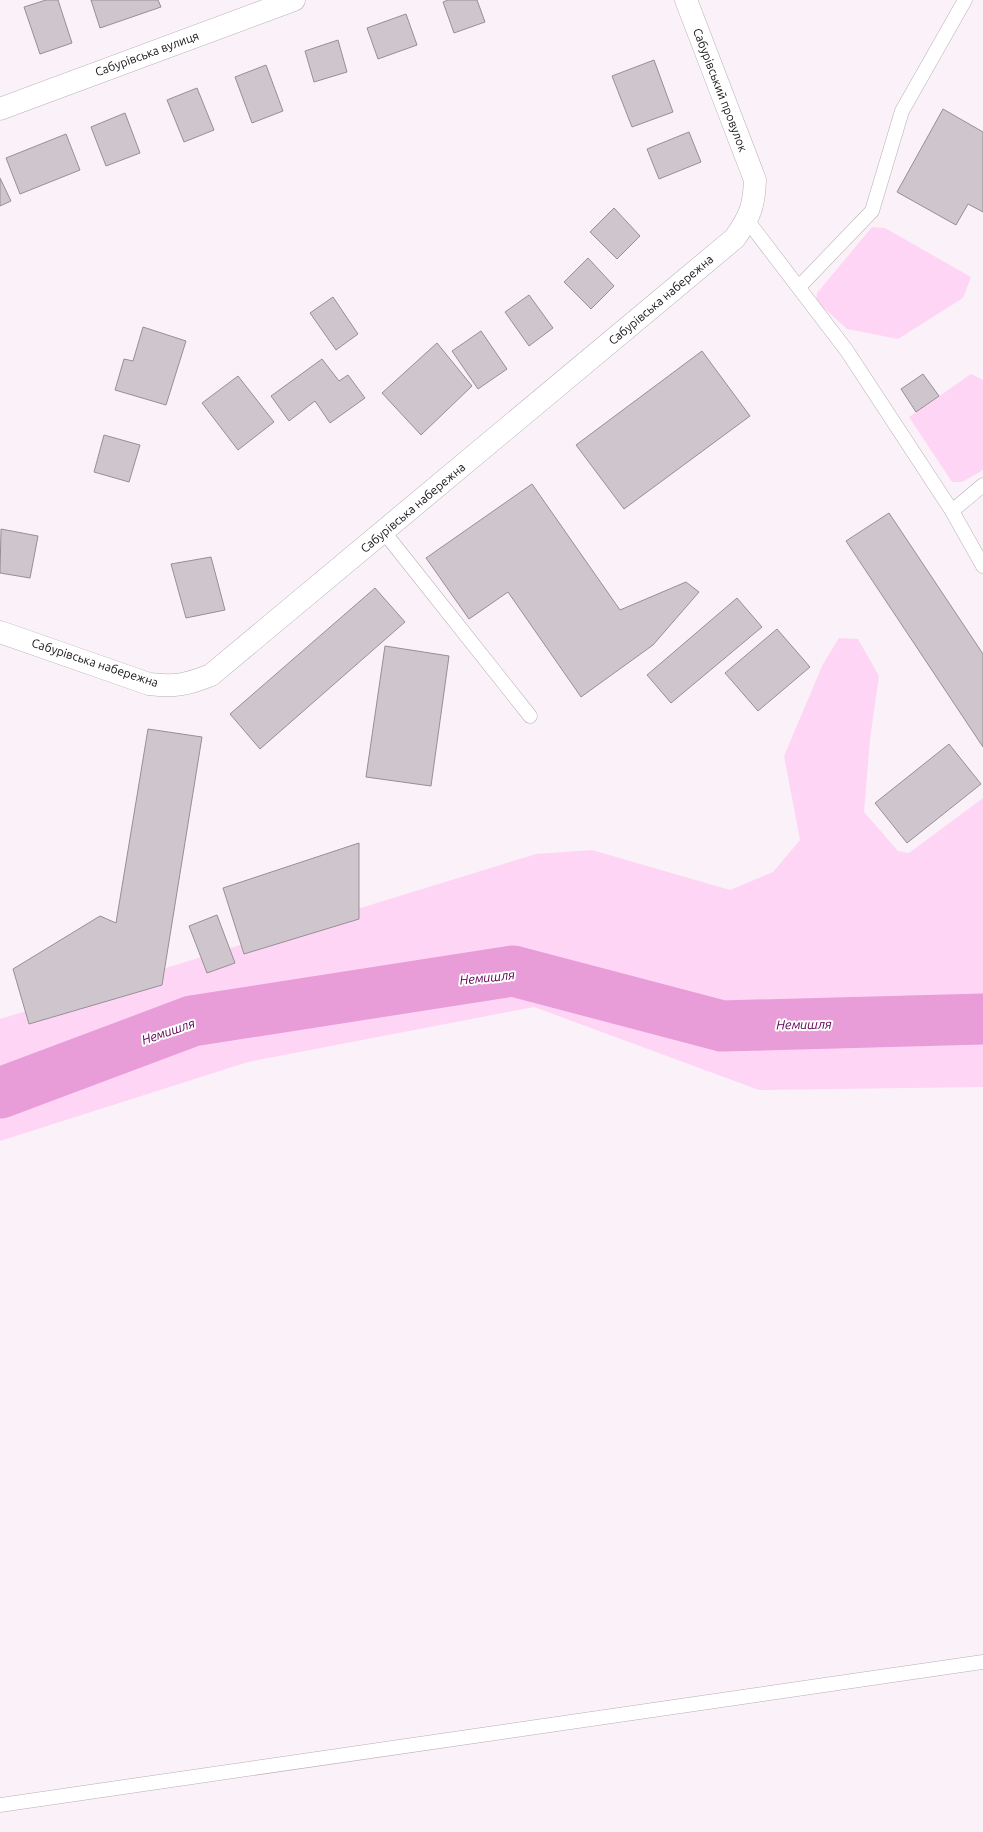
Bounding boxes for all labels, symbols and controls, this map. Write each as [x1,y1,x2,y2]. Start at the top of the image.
street label: Сабурівський провулок [691,26,750,153]
street label: Сабурівська вулиця [93,29,201,78]
street label: Сабурівська набережна [606,252,716,347]
street label: Сабурівська набережна [358,460,468,555]
street label: Сабурівська набережна [30,636,160,689]
water label: Немишля [459,967,516,987]
water label: Немишля [139,1015,197,1047]
water label: Немишля [776,1017,832,1031]

